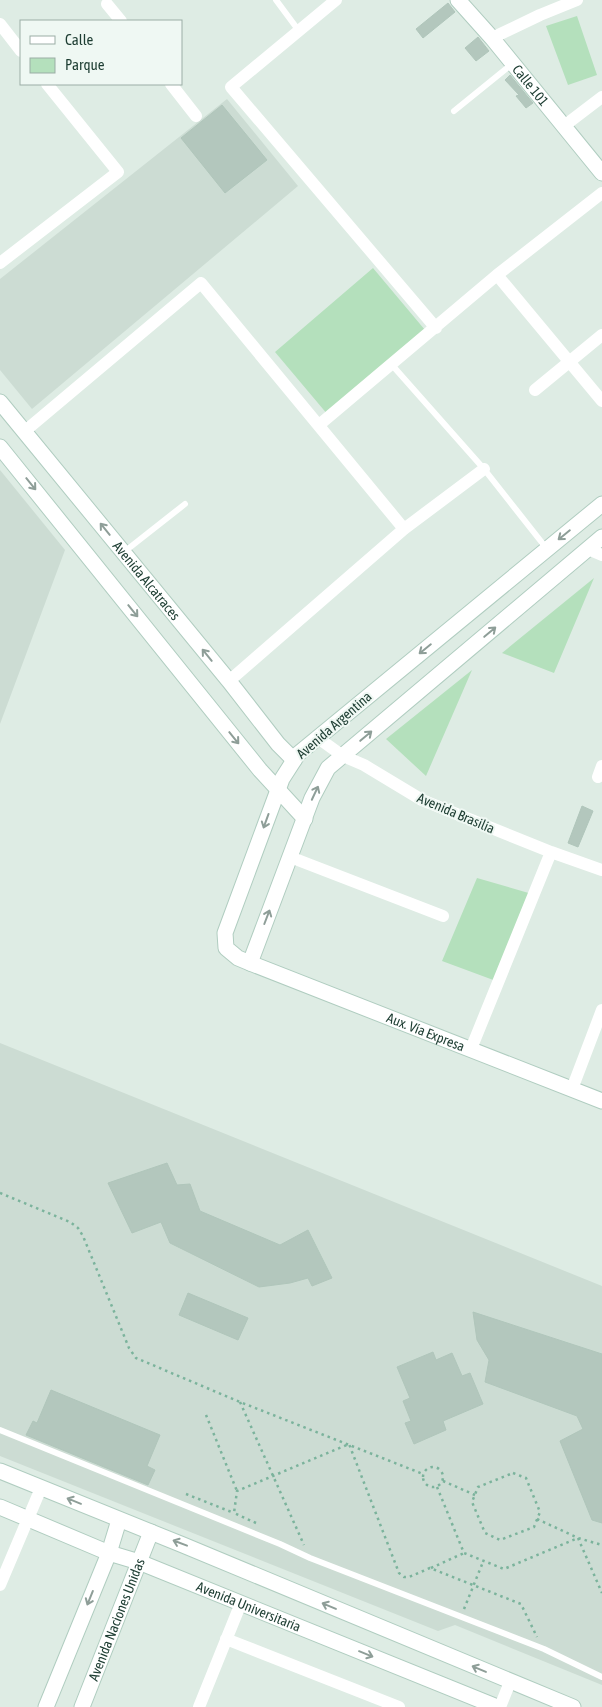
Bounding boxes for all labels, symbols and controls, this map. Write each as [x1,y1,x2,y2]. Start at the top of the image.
legend [20,20,182,85]
text: Calle [65,31,94,48]
text: Parque [65,56,105,73]
street label: Calle 101 [509,62,552,109]
one-way arrow [25,477,36,490]
one-way arrow [99,523,110,536]
one-way arrow [558,529,571,540]
street label: Avenida Alcatraces [110,538,184,623]
one-way arrow [127,604,138,617]
one-way arrow [483,626,496,637]
one-way arrow [419,644,432,655]
one-way arrow [202,649,213,662]
street label: Avenida Argentina [293,688,375,762]
one-way arrow [229,731,240,744]
one-way arrow [359,731,372,742]
one-way arrow [310,786,320,801]
street label: Avenida Brasilia [415,790,497,836]
one-way arrow [261,813,270,828]
one-way arrow [264,910,273,925]
street label: Aux. Vía Expresa [385,1009,467,1054]
one-way arrow [67,1496,82,1506]
one-way arrow [172,1538,187,1547]
street label: Avenida Naciones Unidas [85,1556,148,1683]
street label: Avenida Universitaria [194,1578,303,1635]
one-way arrow [85,1590,95,1605]
one-way arrow [322,1601,337,1610]
one-way arrow [358,1649,373,1659]
one-way arrow [472,1664,487,1673]

